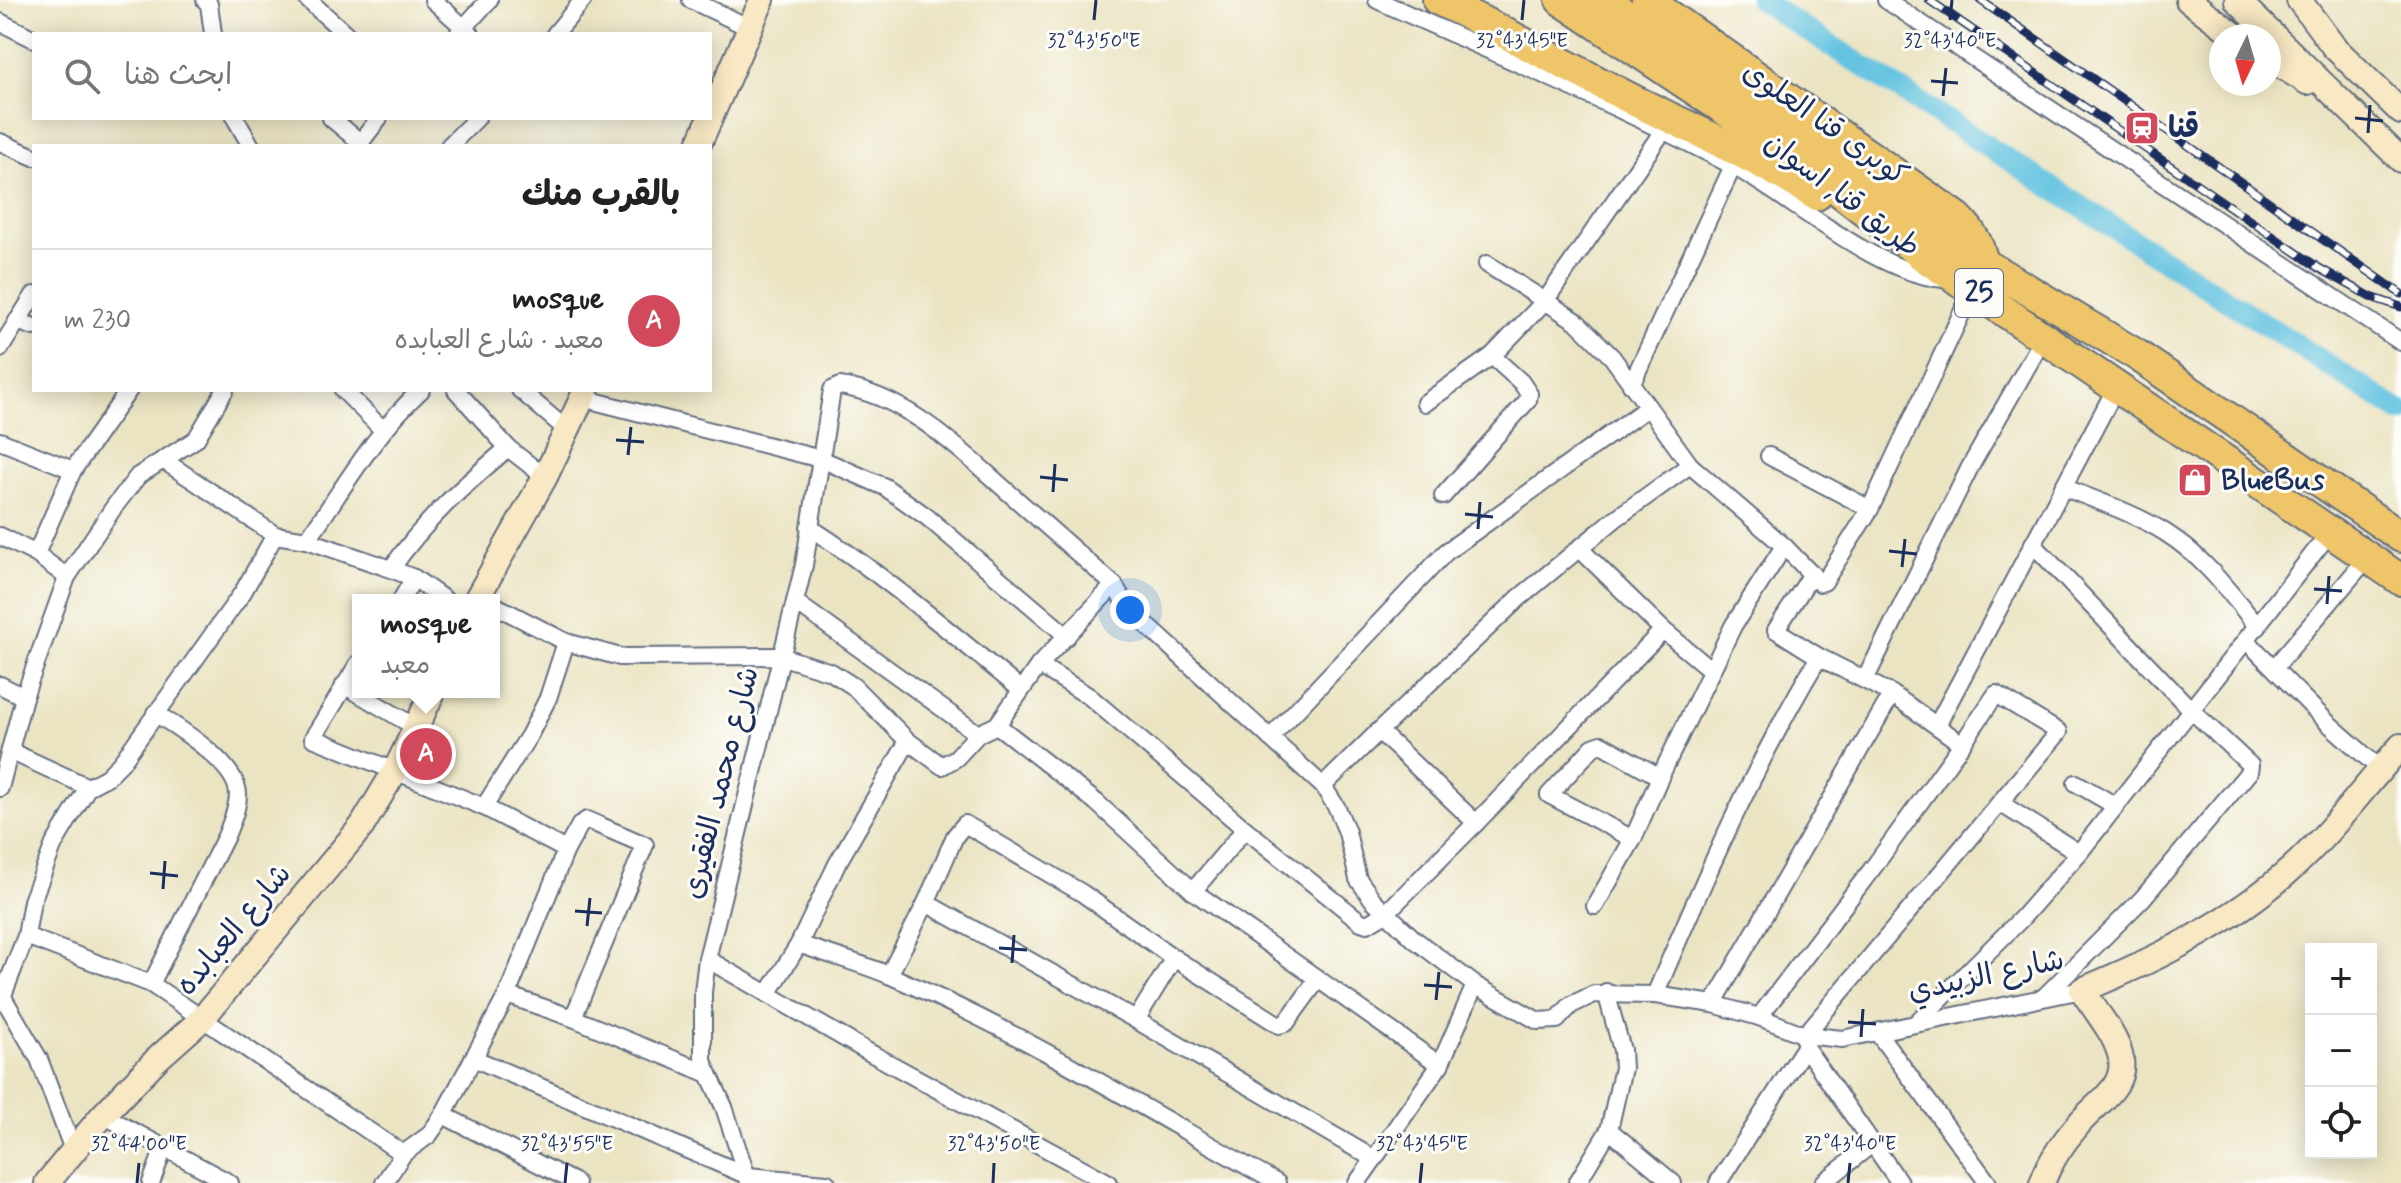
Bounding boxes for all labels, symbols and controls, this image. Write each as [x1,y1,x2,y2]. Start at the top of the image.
north arrow [2209,24,2281,96]
text: 32°43'50"E [1047,28,1141,55]
text: 32°43'45"E [1476,28,1568,55]
text: 32°43'40"E [1904,28,1996,55]
search box [32,32,712,120]
street label: كوبرى قنا العلوى [1735,53,1915,195]
icon: search [60,54,104,98]
text: ابحث هنا [124,56,232,95]
station icon: قنا [2123,109,2161,147]
place label: قنا [2168,109,2199,148]
street label: طريق قنا, اسوان [1756,123,1928,267]
text: بالقرب منك [522,173,680,218]
road number: 25 [1955,269,2003,317]
text: mosque [512,280,604,319]
text: 230 m [64,304,131,338]
text: A [646,304,663,338]
text: معبد · شارع العبابده [395,324,604,358]
shop icon: BlueBus [2176,461,2214,499]
place label: BlueBus [2221,461,2325,500]
your location [1110,590,1150,630]
popup [352,594,500,698]
text: mosque [380,605,472,644]
text: معبد [380,649,430,683]
street label: شارع محمد الفقيرى [673,663,769,903]
pin: A [400,724,452,784]
street label: شارع العبابده [167,856,301,1004]
street label: شارع الزبيدي [1904,940,2068,1012]
map controls [2305,943,2377,1159]
button: + [2305,943,2377,1015]
button: − [2305,1015,2377,1087]
button: locate [2305,1087,2377,1159]
text: 32°44'00"E [91,1131,187,1158]
text: 32°43'55"E [521,1131,613,1158]
text: 32°43'50"E [947,1131,1041,1158]
text: 32°43'45"E [1376,1131,1468,1158]
text: 32°43'40"E [1804,1131,1896,1158]

